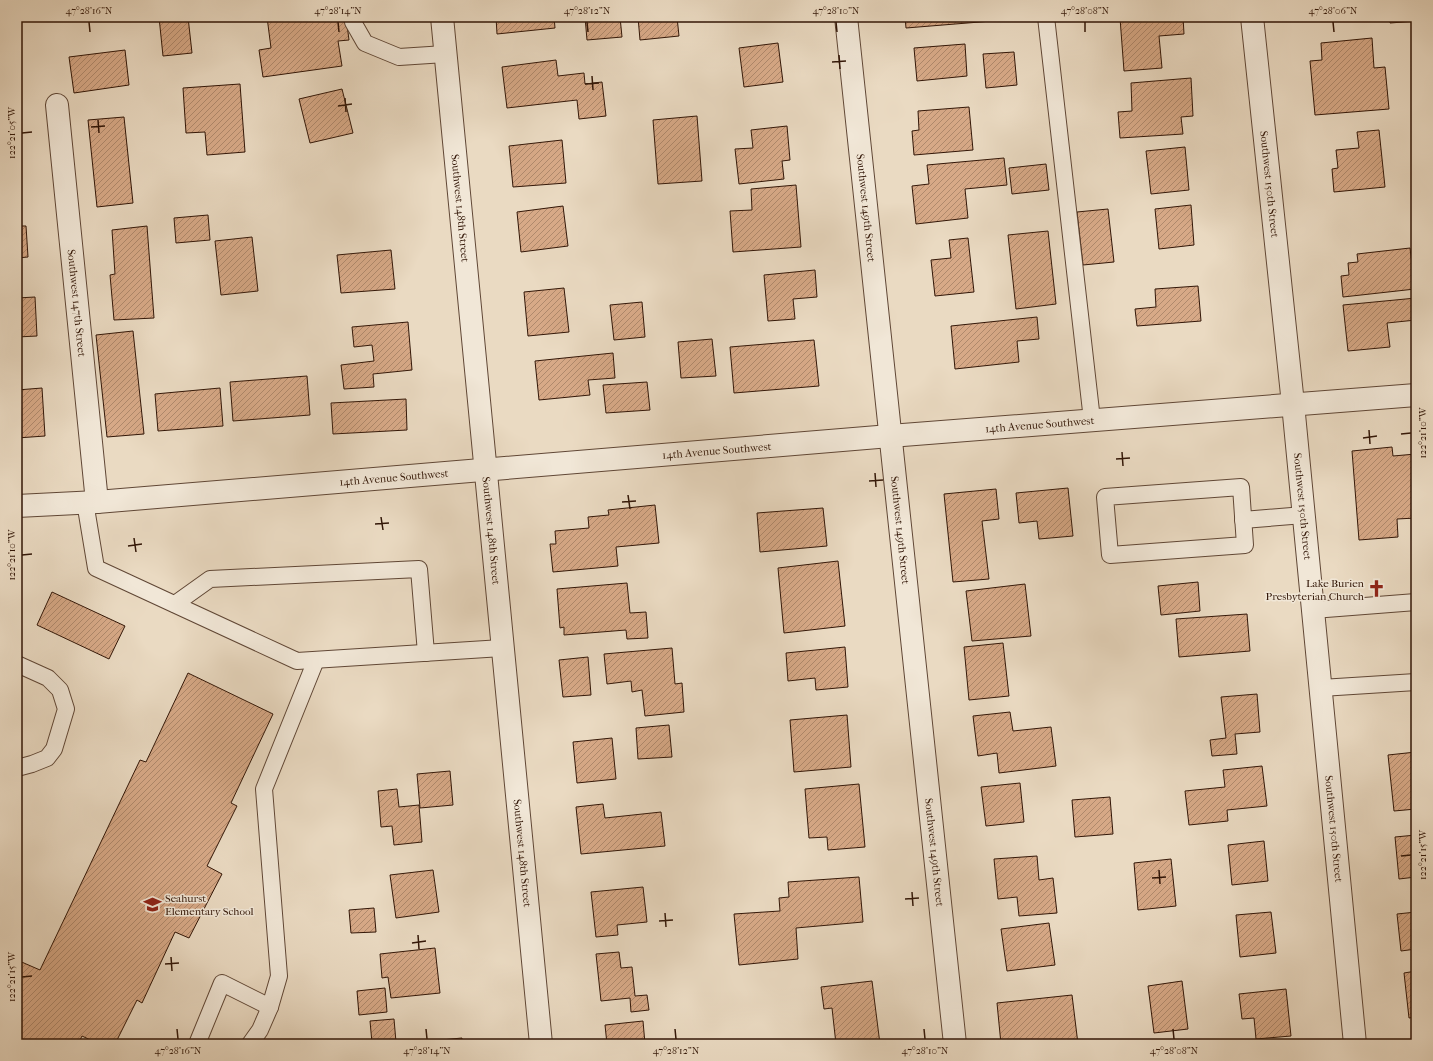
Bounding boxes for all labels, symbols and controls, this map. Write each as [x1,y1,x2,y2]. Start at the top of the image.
text: 47°28'16"N [66,5,113,17]
text: 47°28'14"N [314,5,362,17]
text: 47°28'12"N [564,5,611,17]
text: 47°28'10"N [813,5,860,17]
text: 47°28'08"N [1061,5,1110,17]
text: 47°28'06"N [1309,5,1358,17]
text: 122°21'05"W [6,106,18,159]
street label: Southwest 150th Street [1258,130,1282,238]
street label: Southwest 148th Street [449,153,472,263]
street label: Southwest 149th Street [854,153,878,263]
street label: Southwest 147th Street [65,249,89,357]
text: 122°21'10"W [1417,406,1429,459]
street label: 14th Avenue Southwest [985,414,1095,435]
street label: 14th Avenue Southwest [662,439,772,461]
street label: Southwest 150th Street [1291,452,1315,560]
street label: 14th Avenue Southwest [339,466,449,488]
street label: Southwest 149th Street [888,475,913,585]
street label: Southwest 148th Street [480,476,503,585]
text: 122°21'10"W [6,528,18,581]
place label: Lake Burien Presbyterian Church [1266,577,1365,603]
church icon: Lake Burien Presbyterian Church [1367,579,1387,599]
street label: Southwest 150th Street [1323,775,1346,883]
street label: Southwest 148th Street [511,798,534,908]
street label: Southwest 149th Street [922,798,947,907]
text: 122°21'15"W [1417,829,1429,880]
place label: Seahurst Elementary School [165,892,254,918]
school or university icon: Seahurst Elementary School [142,894,162,914]
text: 122°21'15"W [6,951,18,1002]
text: 47°28'16"N [155,1045,202,1057]
text: 47°28'14"N [403,1045,451,1057]
text: 47°28'12"N [653,1045,700,1057]
text: 47°28'10"N [902,1045,949,1057]
text: 47°28'08"N [1150,1045,1199,1057]

